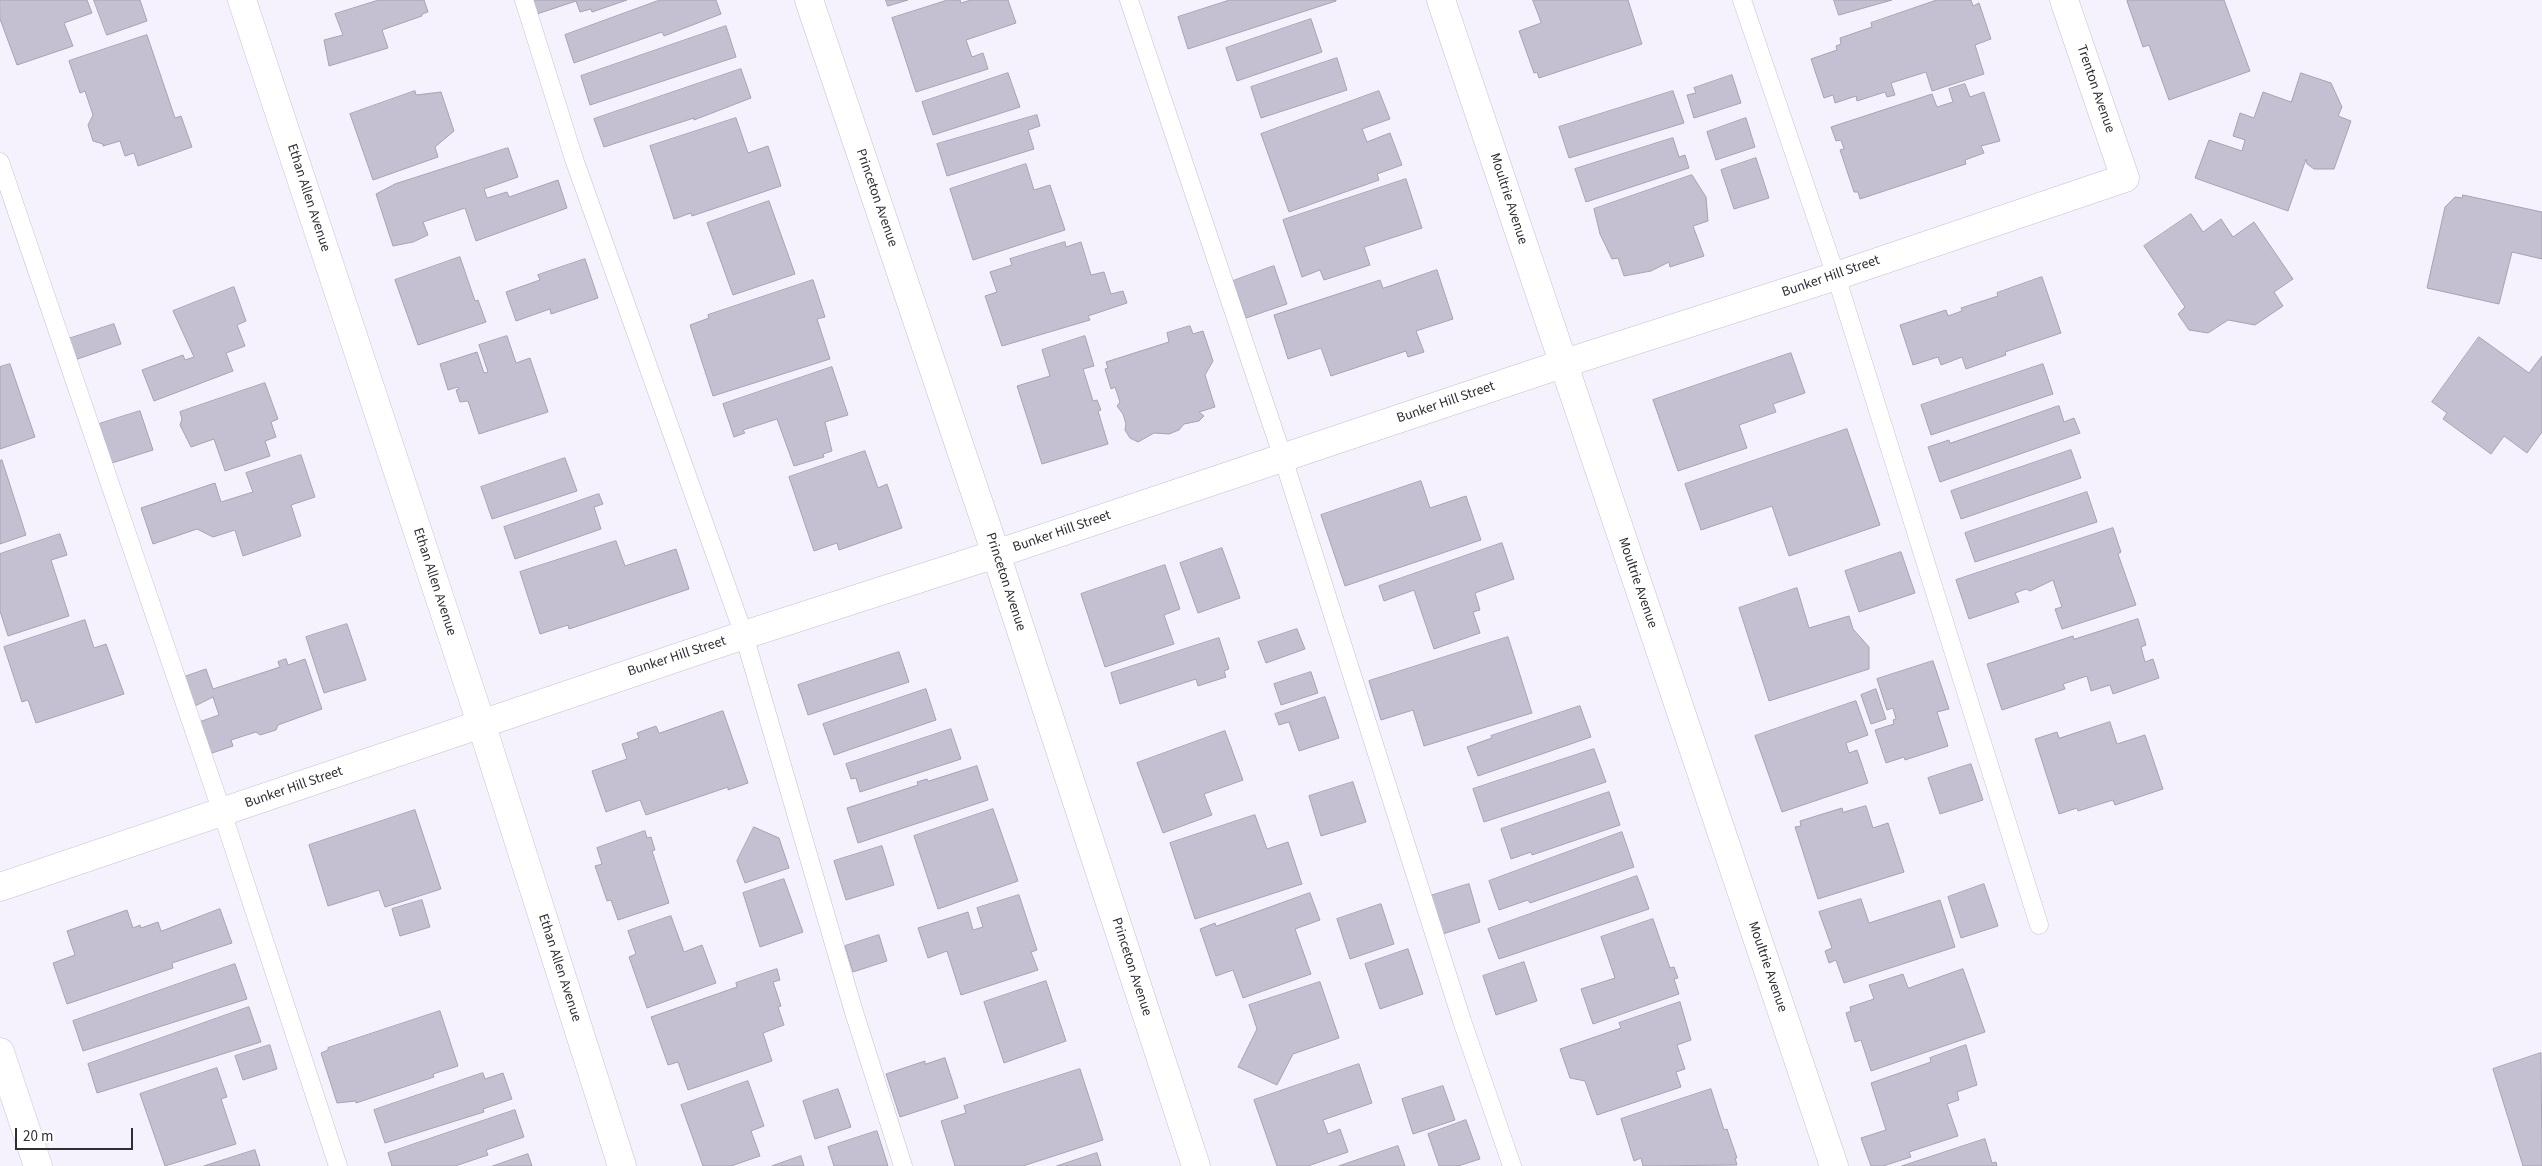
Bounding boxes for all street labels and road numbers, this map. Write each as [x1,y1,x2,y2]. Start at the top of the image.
street label: Trenton Avenue [2072,43,2118,135]
street label: Ethan Allen Avenue [283,142,333,254]
street label: Princeton Avenue [851,147,901,249]
street label: Moultrie Avenue [1485,151,1531,247]
street label: Bunker Hill Street [1780,252,1882,302]
street label: Bunker Hill Street [1395,378,1497,428]
street label: Bunker Hill Street [1011,507,1113,557]
street label: Ethan Allen Avenue [409,526,459,638]
street label: Princeton Avenue [981,531,1029,633]
street label: Moultrie Avenue [1614,535,1660,631]
street label: Bunker Hill Street [626,633,728,681]
street label: Bunker Hill Street [243,763,345,813]
street label: Ethan Allen Avenue [534,912,584,1024]
street label: Princeton Avenue [1107,916,1155,1018]
street label: Moultrie Avenue [1744,919,1790,1015]

